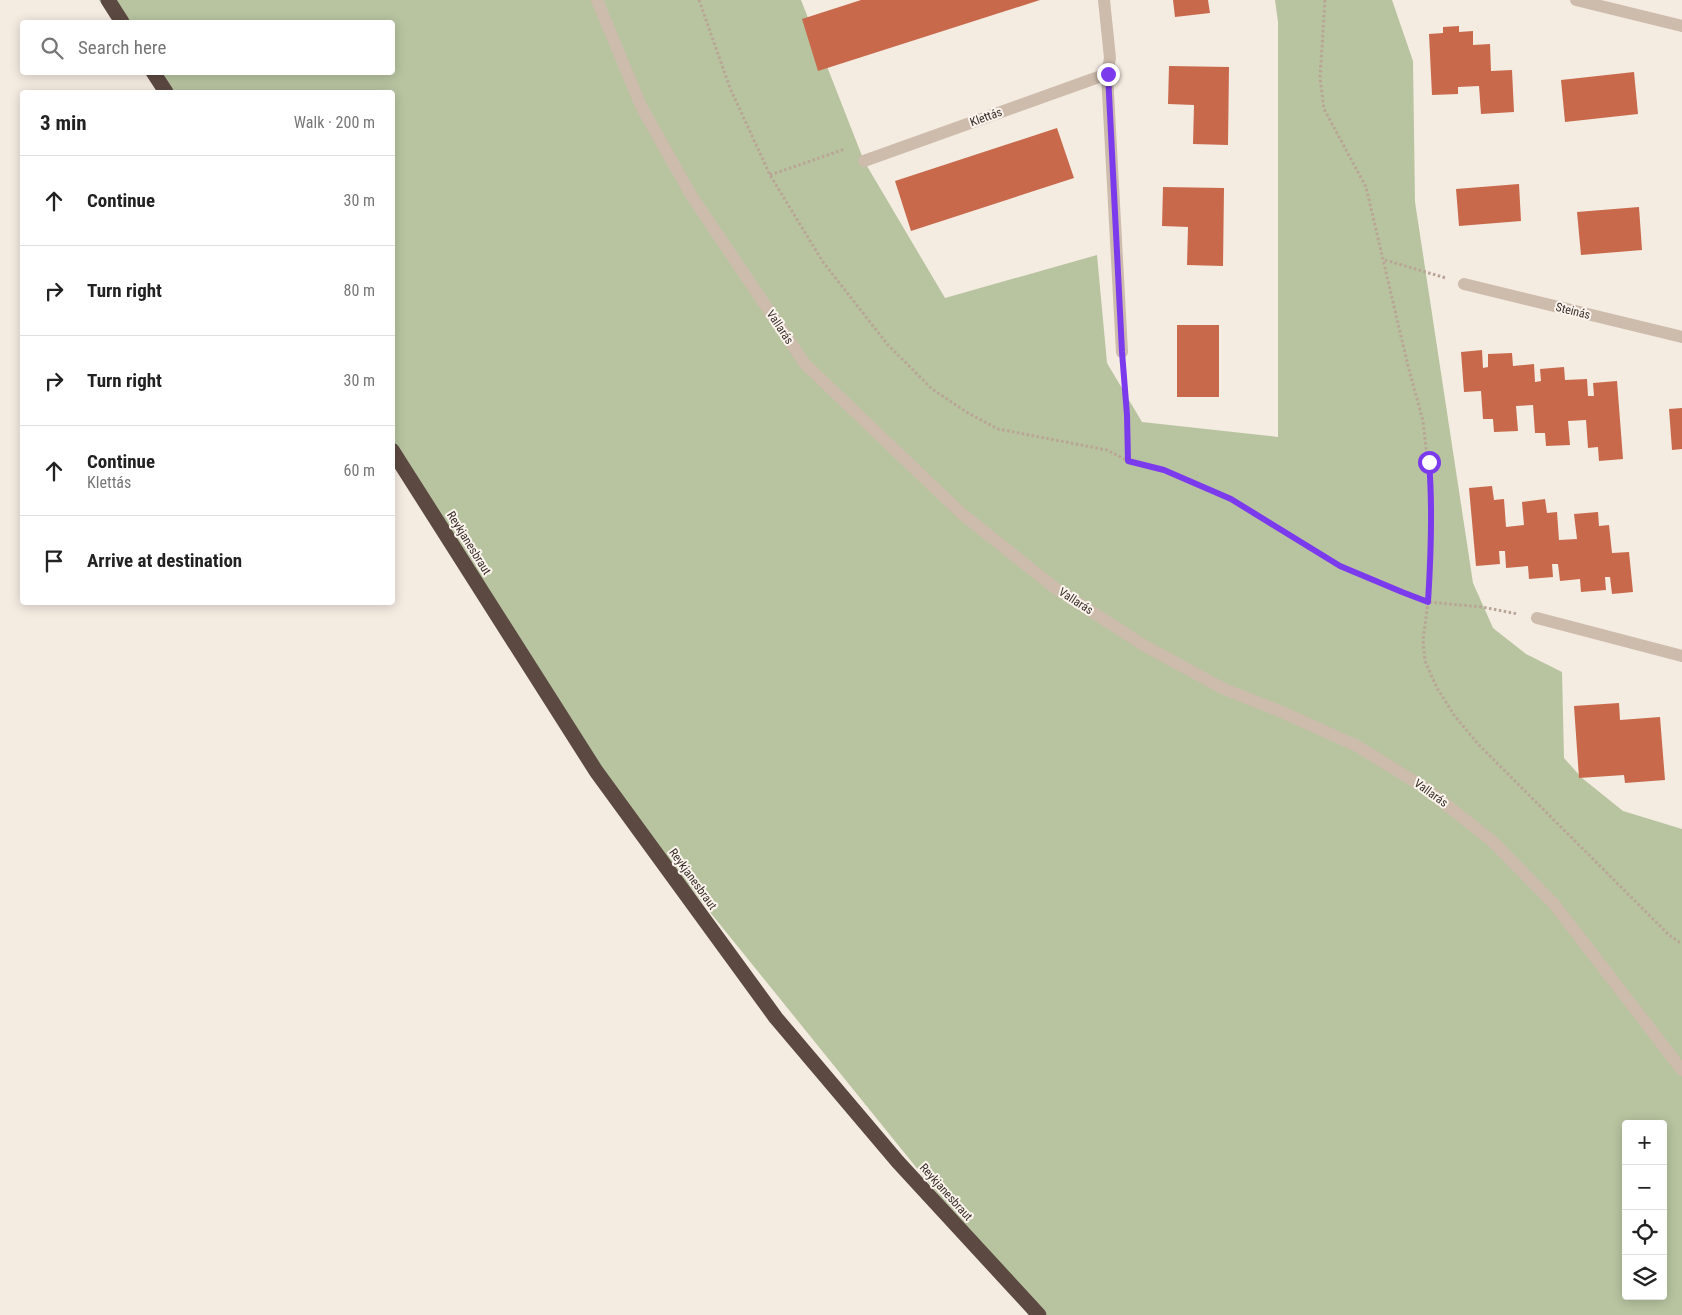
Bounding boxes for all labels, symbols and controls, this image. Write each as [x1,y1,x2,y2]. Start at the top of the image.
search box [20,20,395,75]
icon: search [38,34,66,62]
text: Search here [78,36,166,59]
route end [1097,63,1120,86]
street label: Klettás [968,105,1004,129]
text: 3 min [40,111,87,135]
text: Walk · 200 m [294,113,375,132]
icon: ahead [40,187,68,215]
text: Continue [87,189,155,212]
text: 30 m [343,191,375,210]
icon: right [40,277,68,305]
text: Turn right [87,279,162,302]
text: 80 m [343,281,375,300]
street label: Steinás [1554,300,1592,322]
street label: Vallarás [764,307,796,347]
icon: right [40,367,68,395]
text: Turn right [87,369,162,392]
text: 30 m [343,371,375,390]
text: Continue [87,450,155,473]
route start [1418,451,1441,474]
icon: ahead [40,457,68,485]
text: 60 m [343,461,375,480]
text: Klettás [87,473,131,492]
street label: Reykjanesbraut [444,509,494,578]
icon: arrive [40,547,68,575]
text: Arrive at destination [87,549,242,572]
street label: Vallarás [1056,585,1096,617]
street label: Vallarás [1411,776,1451,810]
street label: Reykjanesbraut [666,846,720,913]
map controls [1622,1120,1667,1300]
button: + [1622,1120,1667,1165]
street label: Reykjanesbraut [917,1161,976,1224]
button: − [1622,1165,1667,1210]
button: locate [1622,1210,1667,1255]
button: layers [1622,1255,1667,1300]

